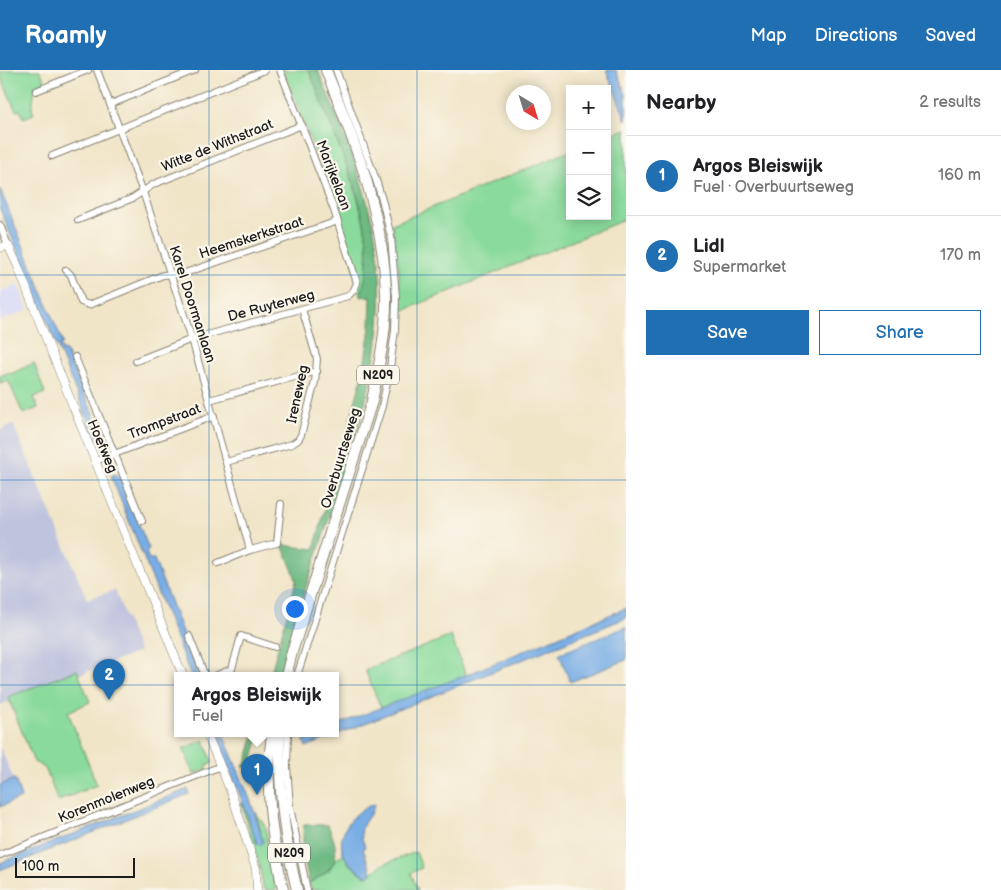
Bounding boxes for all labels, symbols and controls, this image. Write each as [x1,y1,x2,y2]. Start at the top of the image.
text: Roamly [25,21,106,50]
text: Map [751,25,787,46]
text: Directions [815,25,897,46]
text: Saved [925,25,976,46]
north arrow [506,85,551,130]
map controls [566,85,611,220]
button: + [566,85,611,130]
text: Nearby [646,90,716,115]
text: 2 results [919,93,981,112]
street label: Witte de Withstraat [159,115,276,176]
button: − [566,130,611,175]
street label: Marijkelaan [312,138,355,213]
text: Argos Bleiswijk [693,155,823,178]
text: 1 [659,166,665,185]
text: 160 m [938,166,981,185]
button: layers [566,175,611,220]
text: Fuel · Overbuurtseweg [693,178,854,197]
street label: Heemskerkstraat [197,212,306,262]
text: Lidl [693,235,724,258]
street label: Karel Doormanlaan [166,244,219,365]
text: 2 [657,246,667,265]
text: 170 m [940,246,981,265]
text: Supermarket [693,258,786,277]
street label: De Ruyterweg [226,286,316,325]
button: Save [646,310,809,355]
button: Share [819,310,981,355]
street label: Ireneweg [283,363,312,425]
road number: N209 [357,366,399,384]
street label: Trompstraat [126,400,203,443]
street label: Overbuurtseweg [317,406,364,510]
street label: Hoefweg [84,417,121,476]
your location [282,596,308,622]
pin: 2 [93,659,125,700]
popup [174,672,339,737]
text: Argos Bleiswijk [192,684,321,707]
text: Fuel [192,707,223,726]
pin: 1 [241,754,273,795]
street label: Korenmolenweg [56,772,157,826]
road number: N209 [268,844,310,862]
scale bar [15,855,135,878]
text: 100 m [22,858,59,875]

